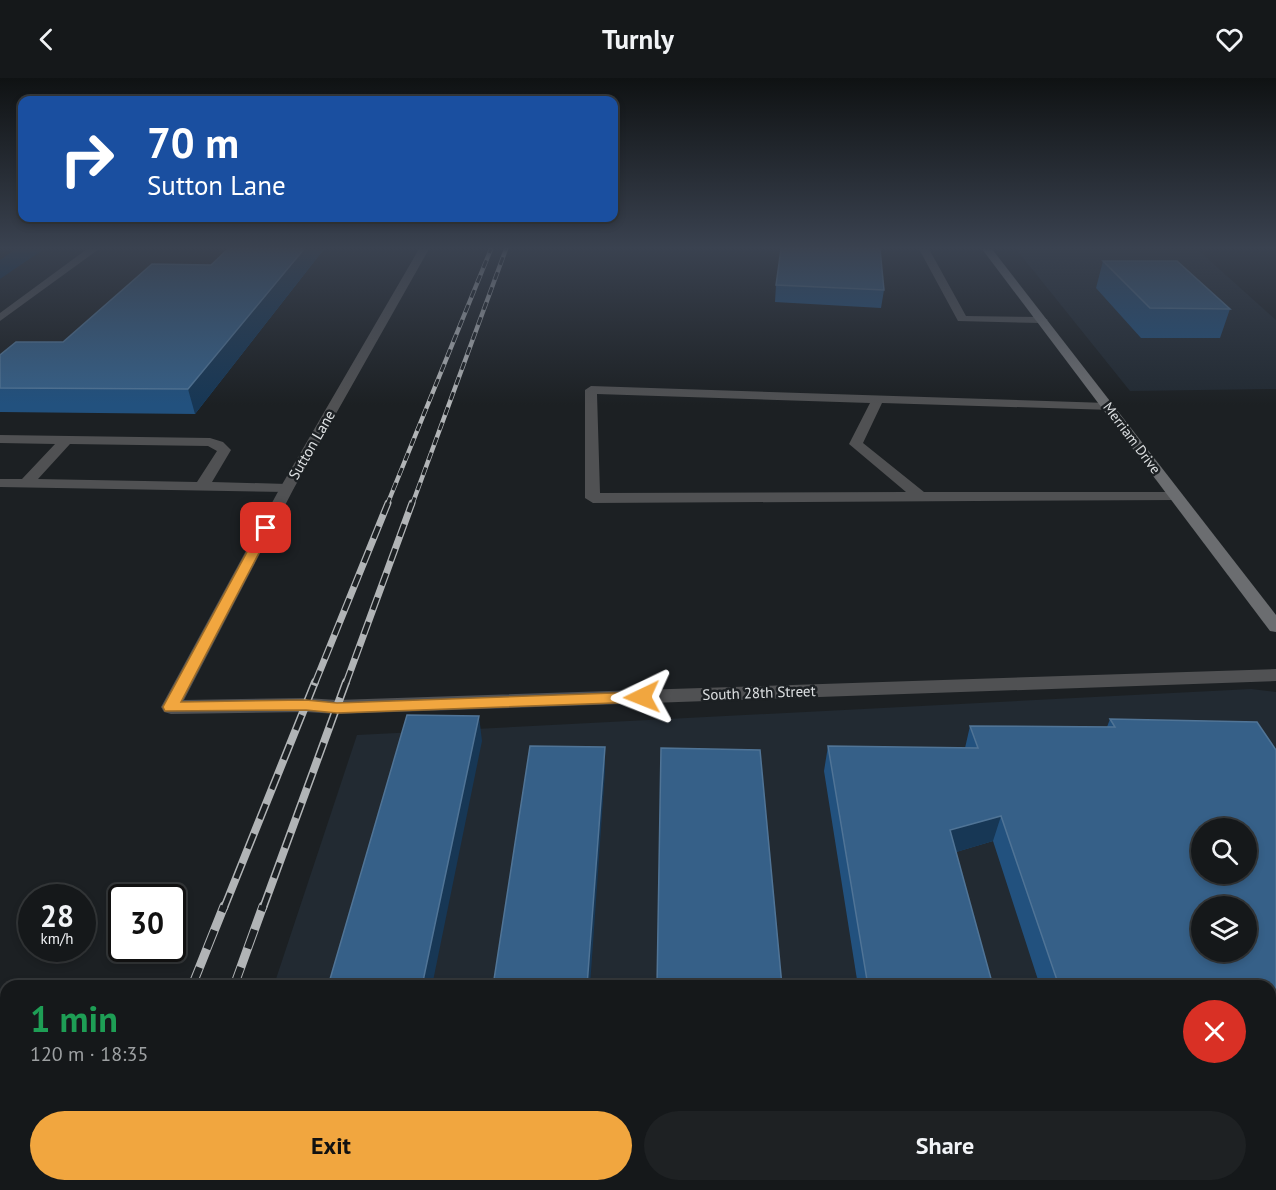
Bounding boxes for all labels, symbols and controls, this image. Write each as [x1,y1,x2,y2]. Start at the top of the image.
text: Turnly [602,22,674,56]
icon: back [30,23,63,56]
icon: heart [1213,23,1246,56]
text: 70 m [147,115,239,170]
icon: right [48,120,126,198]
text: Sutton Lane [147,168,286,202]
street label: Merriam Drive [1099,399,1165,477]
street label: Sutton Lane [284,407,339,483]
pin [240,502,291,553]
icon: arrive [249,511,282,544]
position arrow [610,665,674,729]
street label: South 28th Street [702,681,816,704]
map controls [1191,818,1257,962]
button: search [1191,818,1257,884]
speed limit sign: 30 [108,884,186,962]
text: 28 [40,896,74,935]
button: layers [1191,896,1257,962]
text: km/h [41,929,73,948]
text: 1 min [30,995,118,1042]
button: close [1183,1000,1246,1063]
text: 120 m · 18:35 [30,1041,148,1067]
button: Exit [30,1111,632,1180]
button: Share [644,1111,1246,1180]

